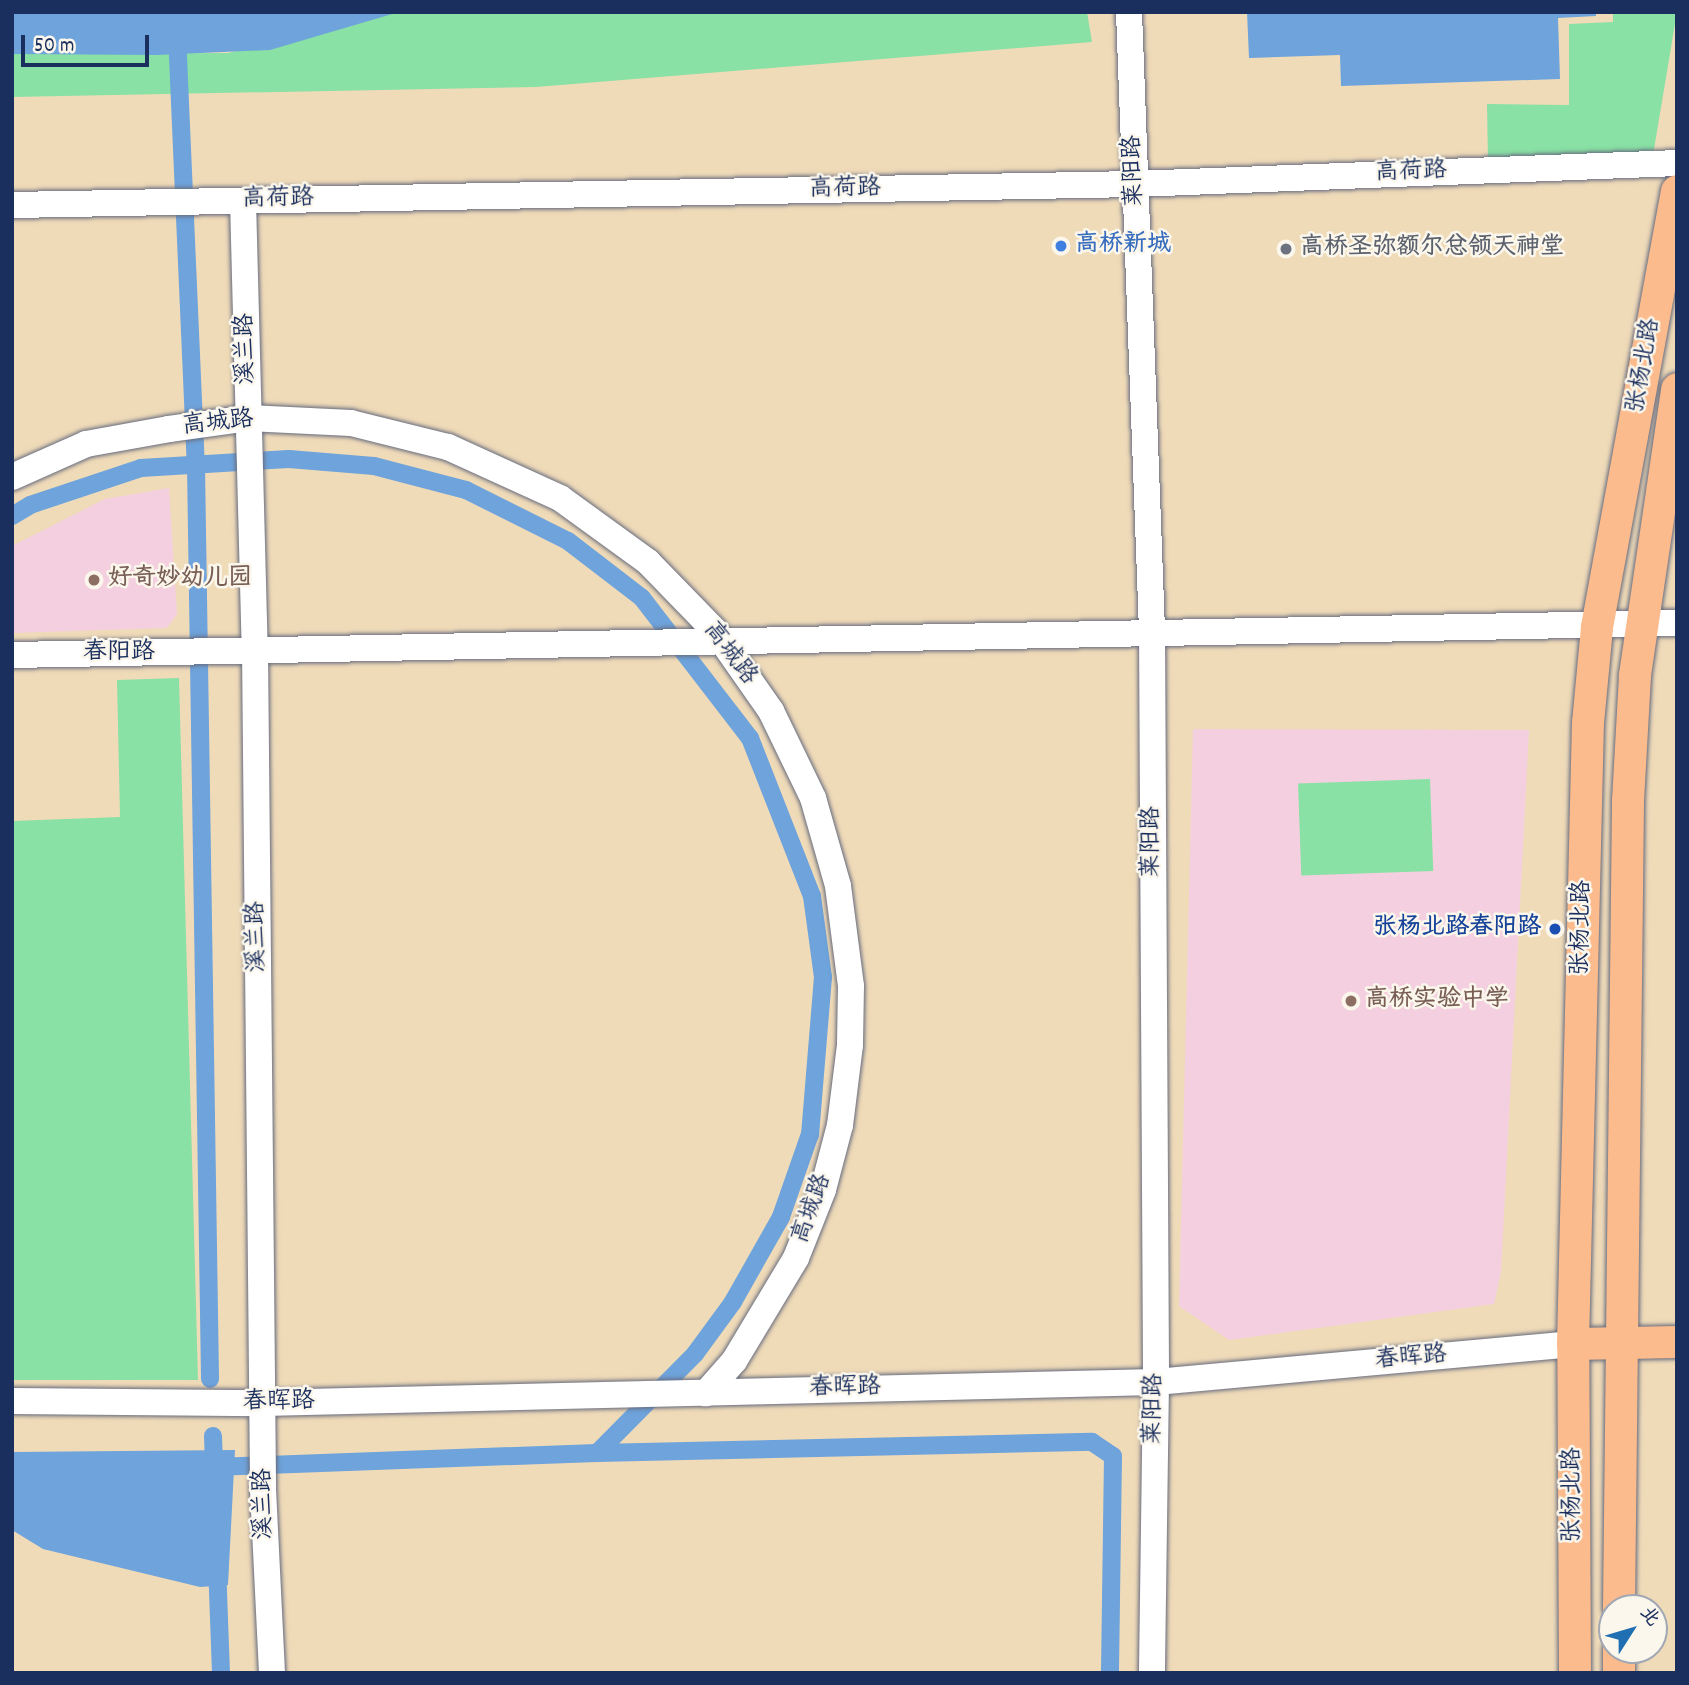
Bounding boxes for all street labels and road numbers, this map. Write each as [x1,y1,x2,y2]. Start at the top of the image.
street label: 莱阳路 [1119,135,1151,207]
street label: 高荷路 [1375,157,1447,189]
street label: 高荷路 [809,175,881,205]
street label: 高荷路 [242,185,314,215]
street label: 溪兰路 [232,313,262,385]
street label: 张杨北路 [1622,316,1668,416]
street label: 高城路 [181,406,255,442]
street label: 高城路 [696,617,762,691]
street label: 春阳路 [83,640,155,668]
street label: 莱阳路 [1139,806,1167,878]
street label: 张杨北路 [1568,880,1598,976]
street label: 溪兰路 [243,901,273,973]
street label: 高城路 [787,1170,839,1248]
street label: 春晖路 [1374,1342,1448,1376]
street label: 莱阳路 [1140,1373,1170,1445]
street label: 春晖路 [809,1374,881,1404]
street label: 春晖路 [243,1388,315,1418]
street label: 张杨北路 [1560,1447,1588,1543]
street label: 溪兰路 [250,1468,280,1540]

